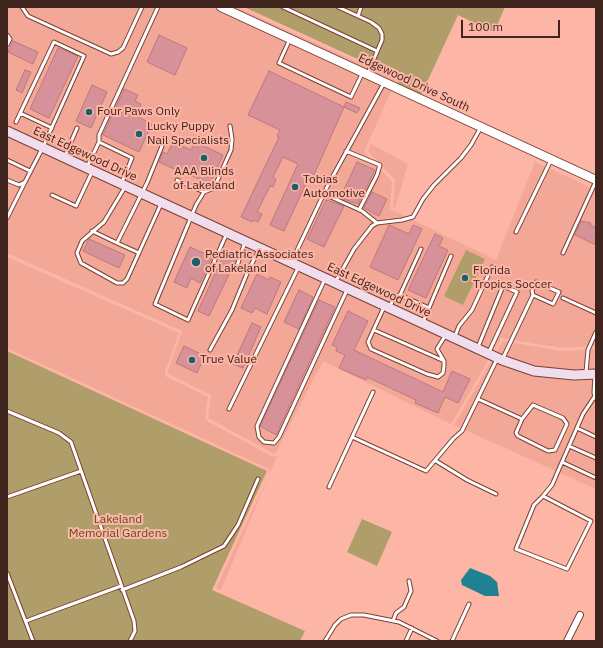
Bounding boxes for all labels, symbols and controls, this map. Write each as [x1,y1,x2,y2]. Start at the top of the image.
scale bar [463,12,562,38]
text: 100 m [468,19,503,34]
street label: Edgewood Drive South [356,51,472,115]
place label: Four Paws Only [97,105,180,119]
marker: Four Paws Only [84,107,94,117]
place label: Lucky Puppy Nail Specialists [147,120,229,148]
street label: East Edgewood Drive [31,124,139,184]
marker: Lucky Puppy Nail Specialists [134,129,144,139]
marker: AAA Blinds of Lakeland [199,153,209,163]
place label: AAA Blinds of Lakeland [173,165,235,193]
place label: Tobias Automotive [303,173,365,201]
marker: Tobias Automotive [290,182,300,192]
place label: Pediatric Associates of Lakeland [205,248,314,276]
marker: Pediatric Associates of Lakeland [190,256,202,268]
street label: East Edgewood Drive [325,260,433,320]
place label: Florida Tropics Soccer [473,264,552,292]
marker: Florida Tropics Soccer [460,273,470,283]
place label: True Value [200,353,257,367]
marker: True Value [187,355,197,365]
park label: Lakeland Memorial Gardens [69,513,167,541]

